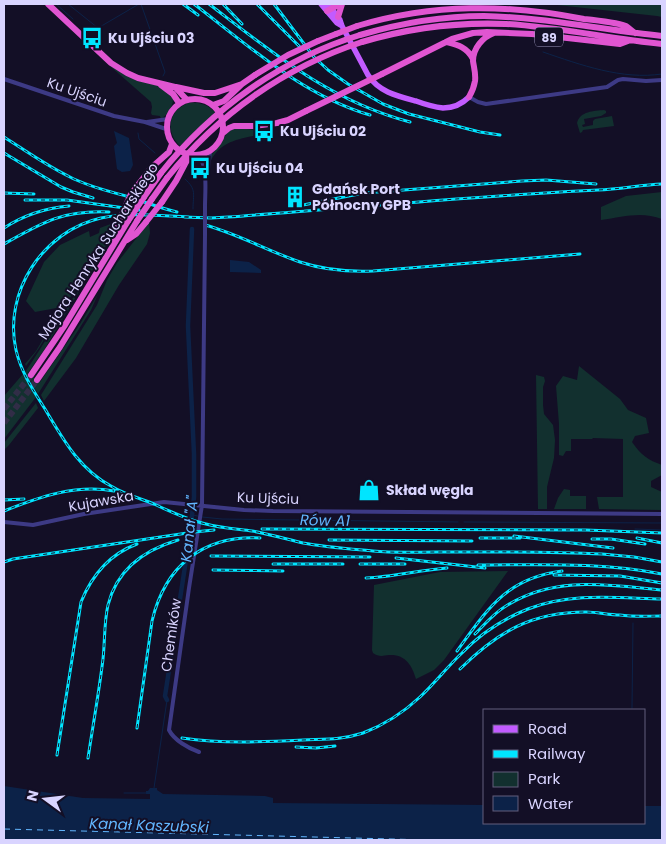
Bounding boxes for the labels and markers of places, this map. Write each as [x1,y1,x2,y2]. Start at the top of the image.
bus stop icon: Ku Ujściu 03 [79,25,105,51]
place label: Ku Ujściu 03 [108,28,195,48]
bus stop icon: Ku Ujściu 02 [251,118,277,144]
place label: Ku Ujściu 02 [280,121,366,141]
bus stop icon: Ku Ujściu 04 [187,155,213,181]
place label: Ku Ujściu 04 [216,158,304,178]
place label: Gdańsk Port Północny GPB [312,179,411,215]
building icon: Gdańsk Port Północny GPB [282,184,308,210]
shop icon: Skład węgla [356,477,382,503]
place label: Skład węgla [386,480,474,500]

